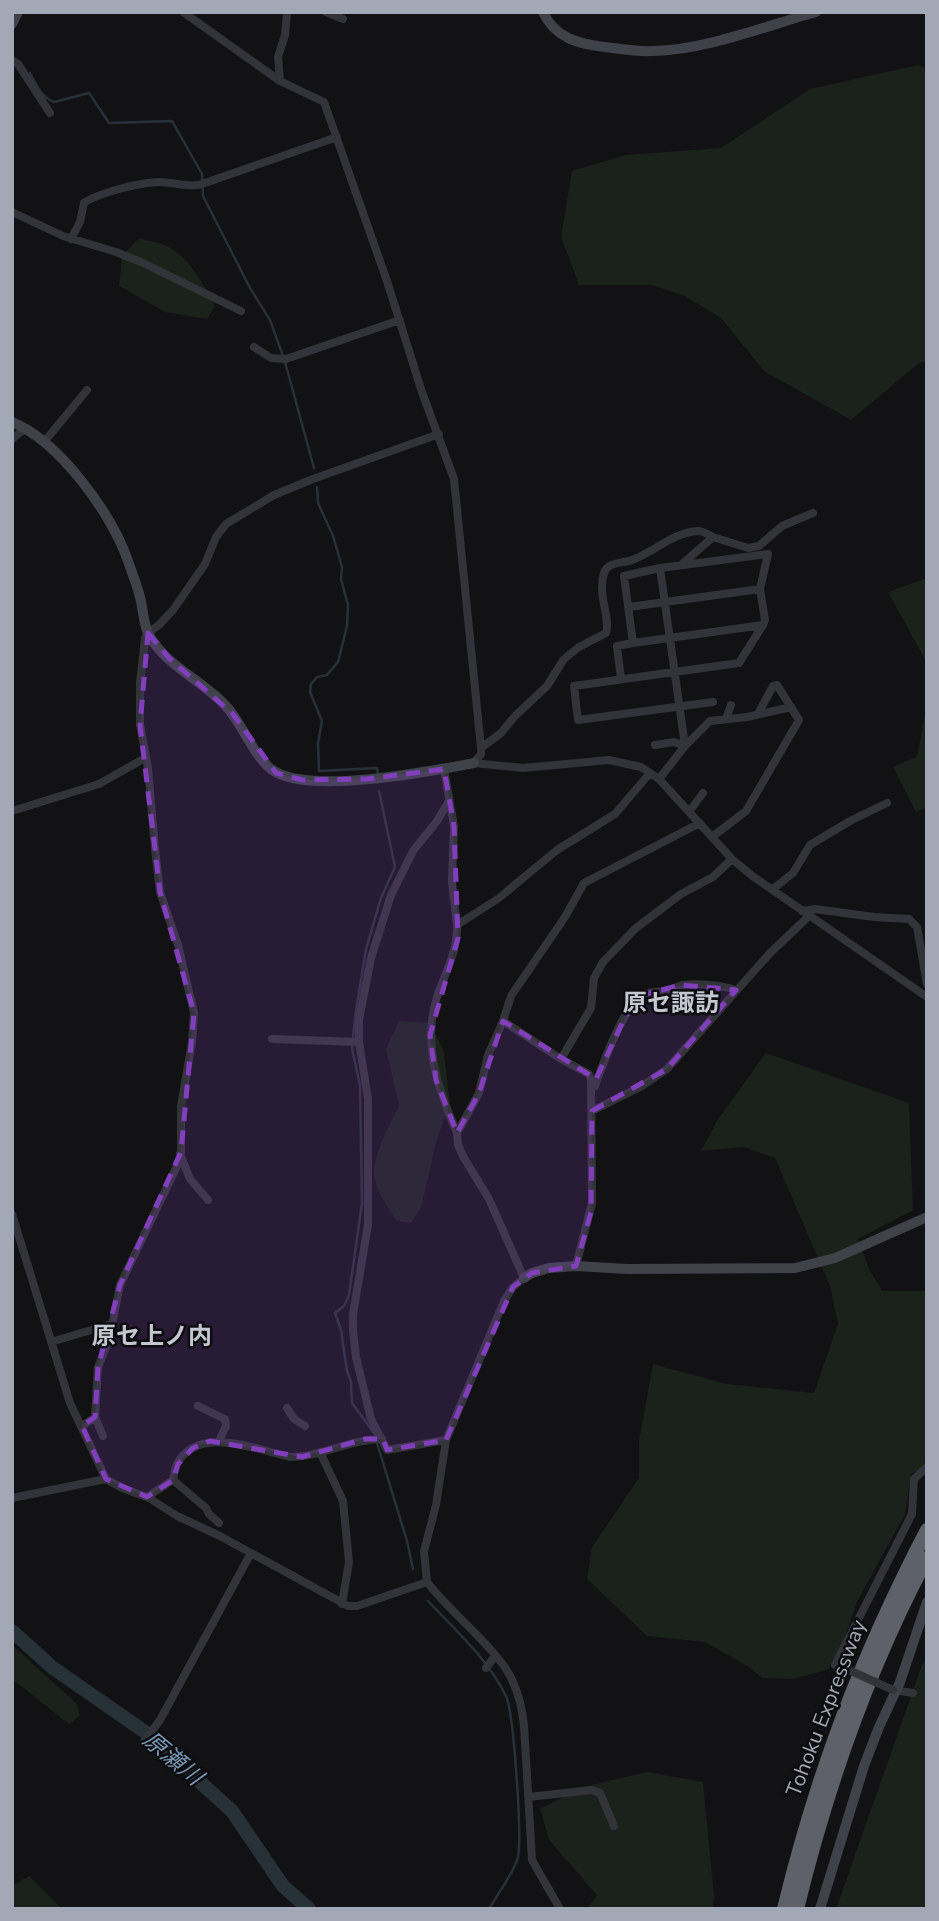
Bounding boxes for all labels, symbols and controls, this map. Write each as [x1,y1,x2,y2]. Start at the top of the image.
district label: 原セ諏訪 [623,987,719,1019]
district label: 原セ上ノ内 [92,1320,212,1352]
street label: Tohoku Expressway [779,1615,873,1800]
water label: 原瀬川 [136,1724,211,1794]

